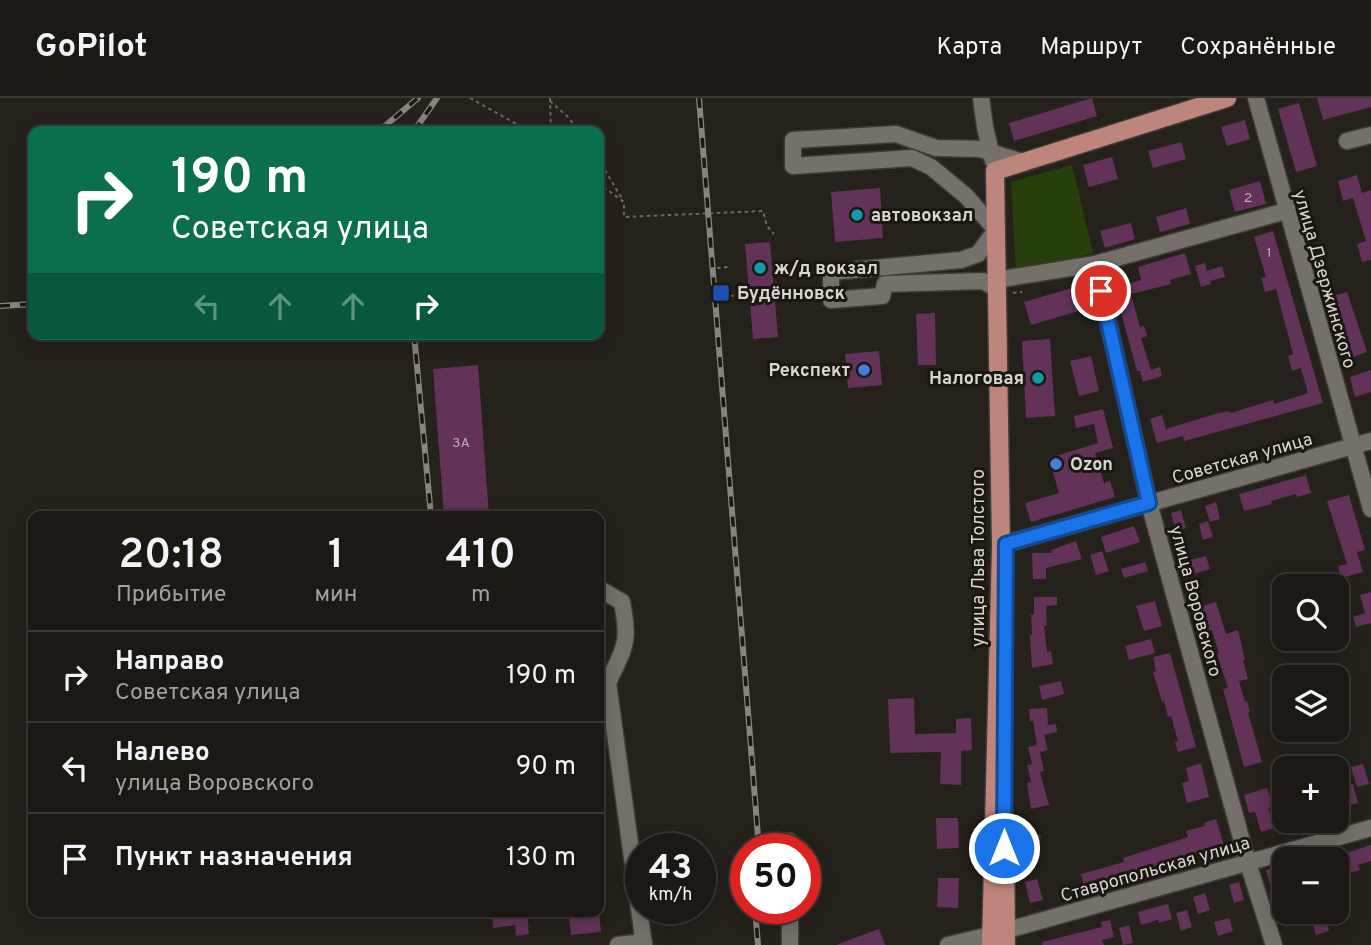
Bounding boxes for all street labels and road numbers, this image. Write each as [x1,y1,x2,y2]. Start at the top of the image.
street label: улица Дзержинского [1287,187,1360,371]
street label: Советская улица [1170,428,1315,490]
street label: улица Льва Толстого [968,469,991,647]
street label: улица Воровского [1163,523,1226,680]
street label: Ставропольская улица [1058,832,1253,909]

